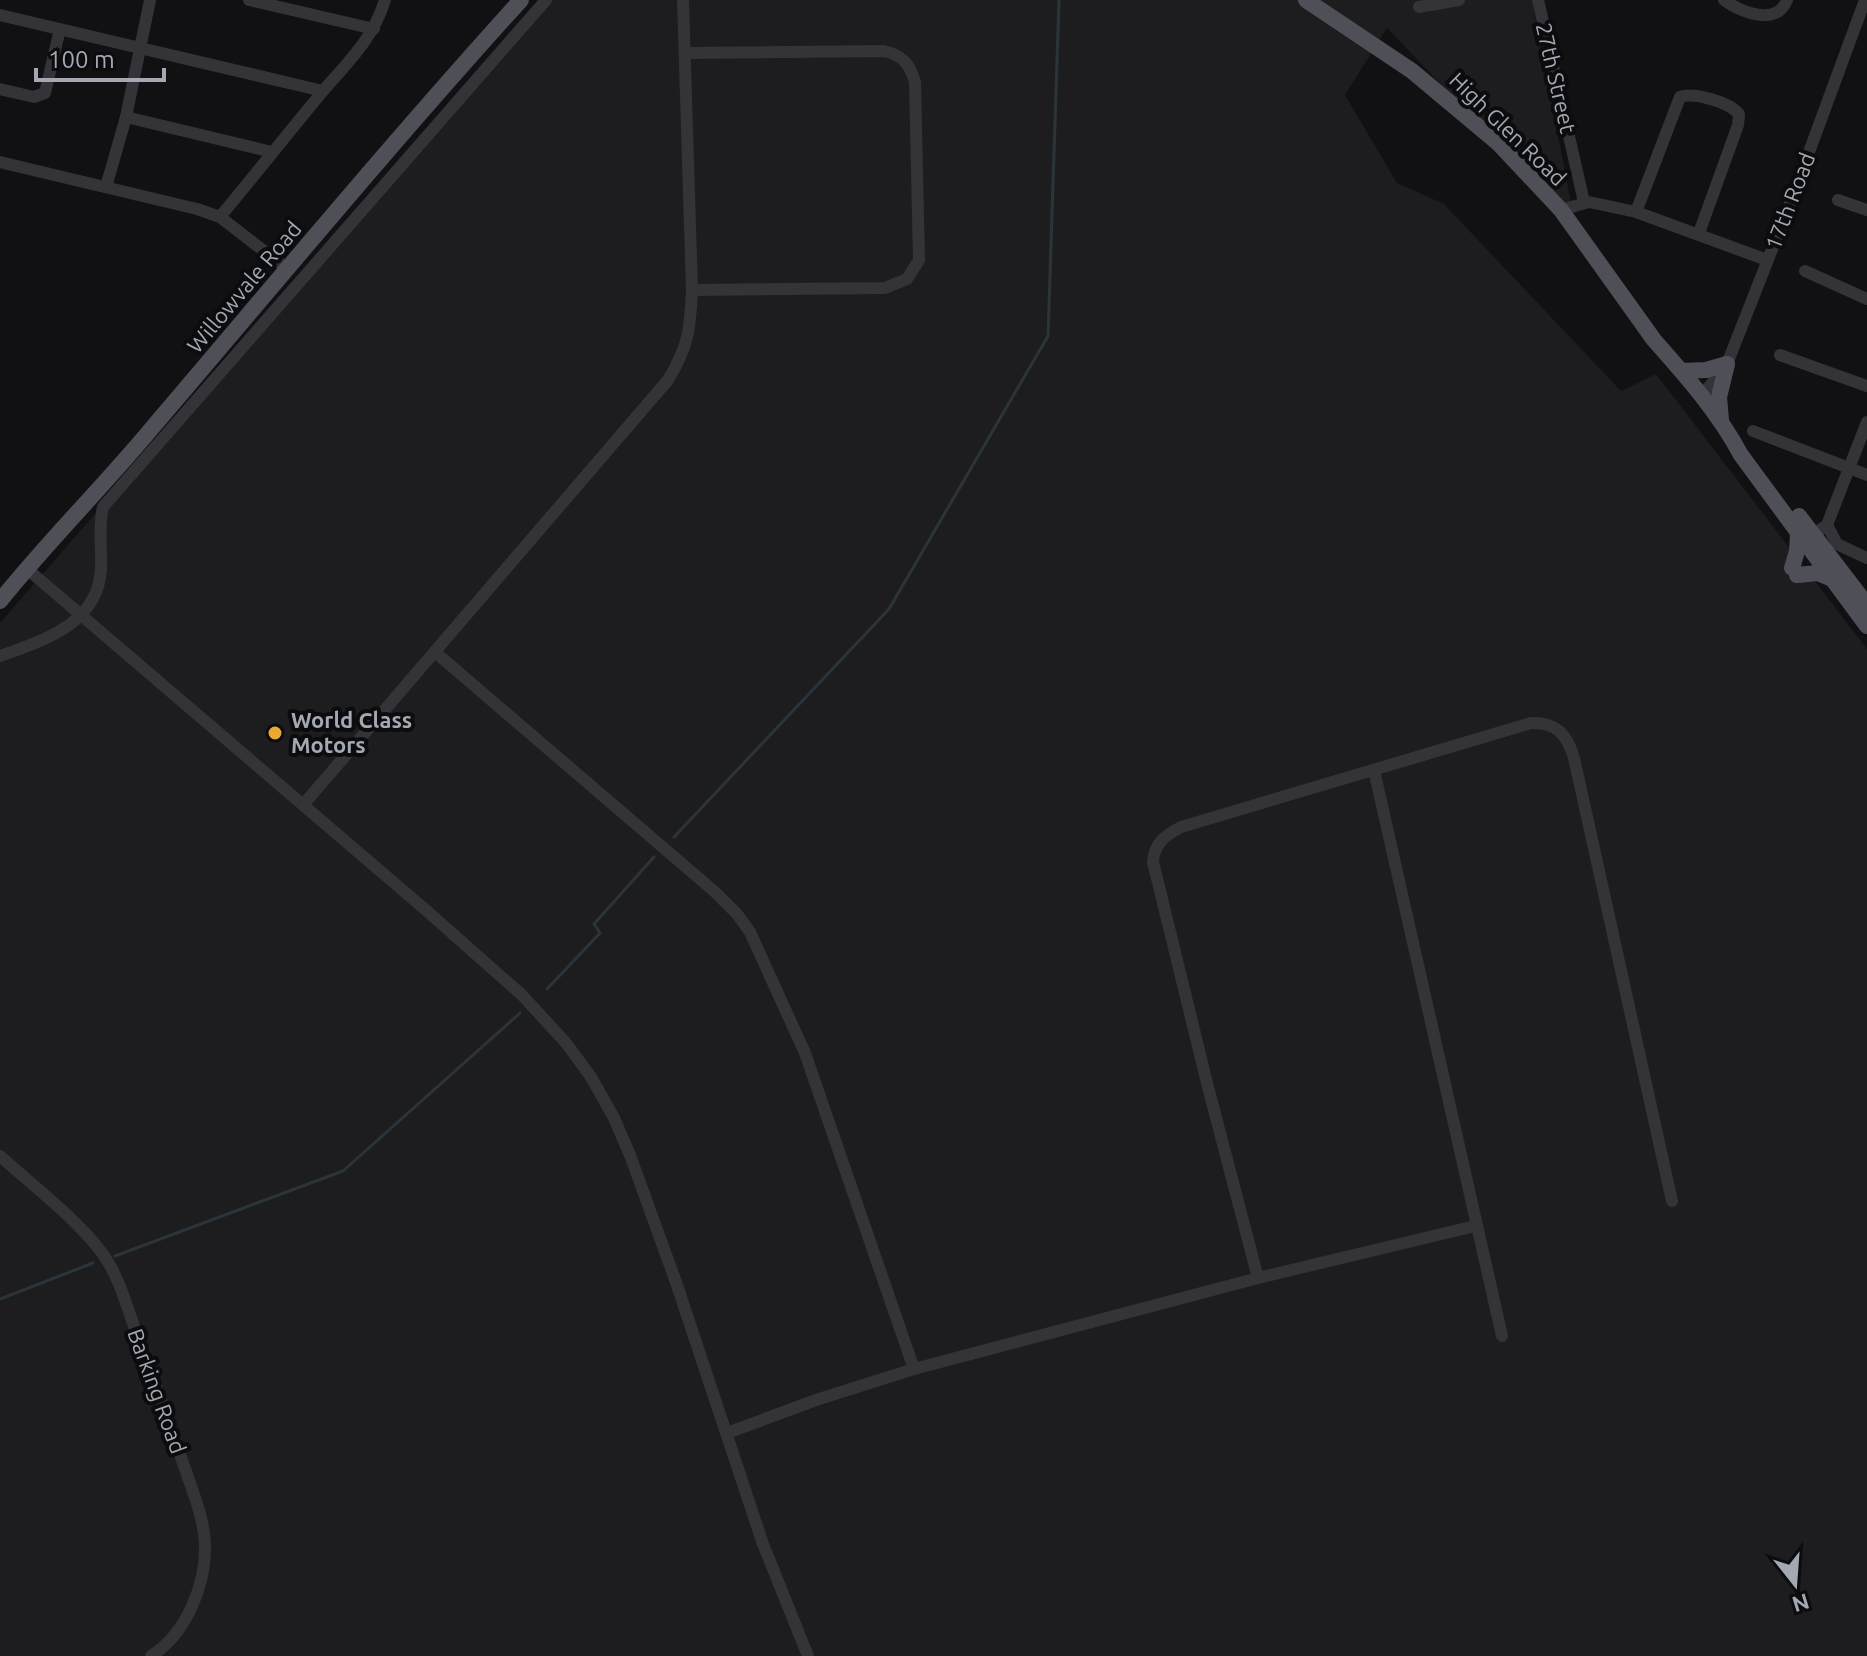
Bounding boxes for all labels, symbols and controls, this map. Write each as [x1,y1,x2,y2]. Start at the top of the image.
street label: 27th Street [1532,20,1581,136]
scale bar [36,32,164,82]
text: 100 m [48,46,115,73]
street label: High Glen Road [1445,67,1572,190]
street label: 17th Road [1760,149,1819,253]
street label: Willowvale Road [181,216,306,357]
place label: World Class Motors [291,707,412,757]
marker: World Class Motors [266,724,284,742]
street label: Barking Road [123,1325,192,1457]
north arrow [1755,1544,1835,1624]
text: N [1789,1589,1813,1618]

